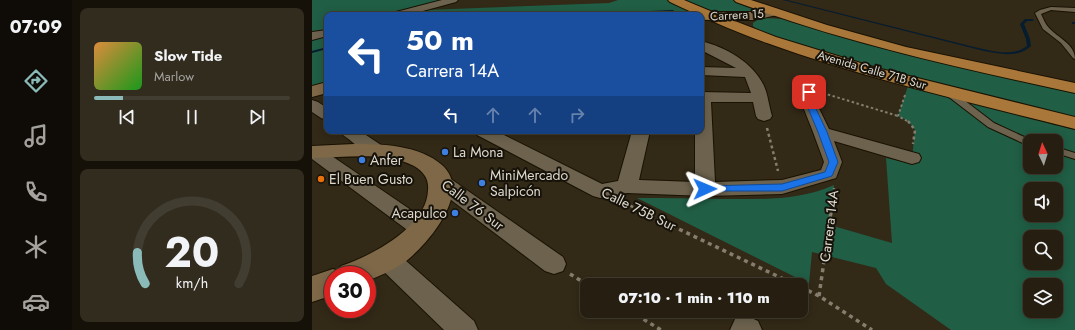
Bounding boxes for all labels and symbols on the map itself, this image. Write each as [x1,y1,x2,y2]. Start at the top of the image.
street label: Carrera 15 [710,5,765,25]
street label: Avenida Calle 71B Sur [815,46,929,94]
pin [792,75,826,109]
north arrow [1023,134,1063,174]
place label: La Mona [453,142,503,162]
marker: La Mona [440,147,450,157]
place label: Anfer [370,150,403,170]
marker: Anfer [357,155,367,165]
place label: MiniMercado Salpicón [490,165,569,201]
position arrow [684,168,726,210]
place label: El Buen Gusto [329,169,413,189]
marker: El Buen Gusto [316,174,326,184]
street label: Calle 76 Sur [438,175,509,235]
marker: MiniMercado Salpicón [477,178,487,188]
street label: Calle 75B Sur [598,182,680,236]
street label: Carrera 14A [815,188,843,263]
place label: Acapulco [391,203,447,223]
marker: Acapulco [450,208,460,218]
speed limit sign: 30 [324,266,376,318]

